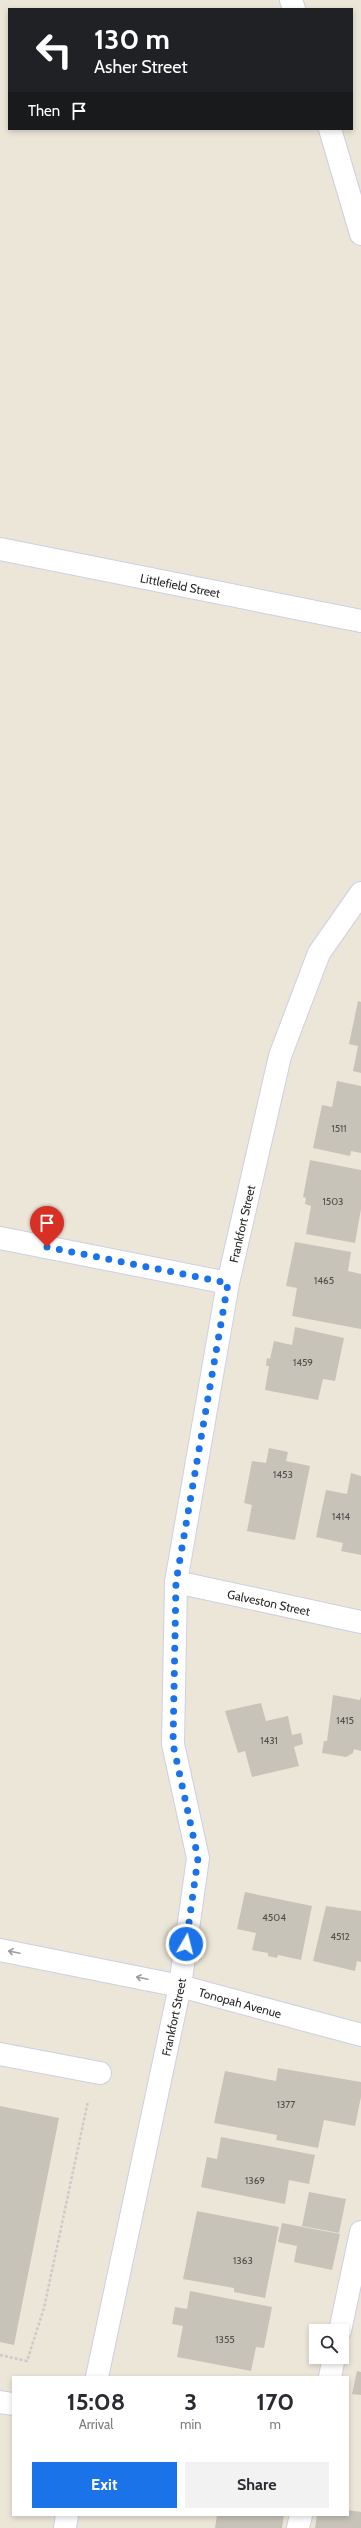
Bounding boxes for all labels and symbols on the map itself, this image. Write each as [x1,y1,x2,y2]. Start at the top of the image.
street label: Littlefield Street [139,570,222,600]
house number: 1511 [331,1122,347,1135]
street label: Frankfort Street [225,1183,258,1264]
house number: 1503 [322,1195,344,1208]
pin [30,1206,64,1247]
house number: 1465 [314,1274,334,1287]
house number: 1459 [293,1356,313,1369]
house number: 1453 [273,1468,293,1481]
house number: 1414 [332,1510,350,1523]
street label: Galveston Street [226,1586,312,1618]
house number: 1415 [336,1714,354,1727]
house number: 1431 [260,1734,278,1747]
house number: 4504 [262,1911,286,1924]
position arrow [165,1923,207,1965]
house number: 4512 [330,1930,350,1943]
one-way arrow [8,1948,21,1956]
one-way arrow [135,1974,148,1982]
street label: Frankfort Street [158,1977,189,2057]
street label: Tonopah Avenue [197,1984,283,2021]
house number: 1377 [277,2098,295,2111]
house number: 1369 [245,2174,265,2187]
house number: 1363 [233,2254,253,2267]
house number: 1355 [215,2333,235,2346]

